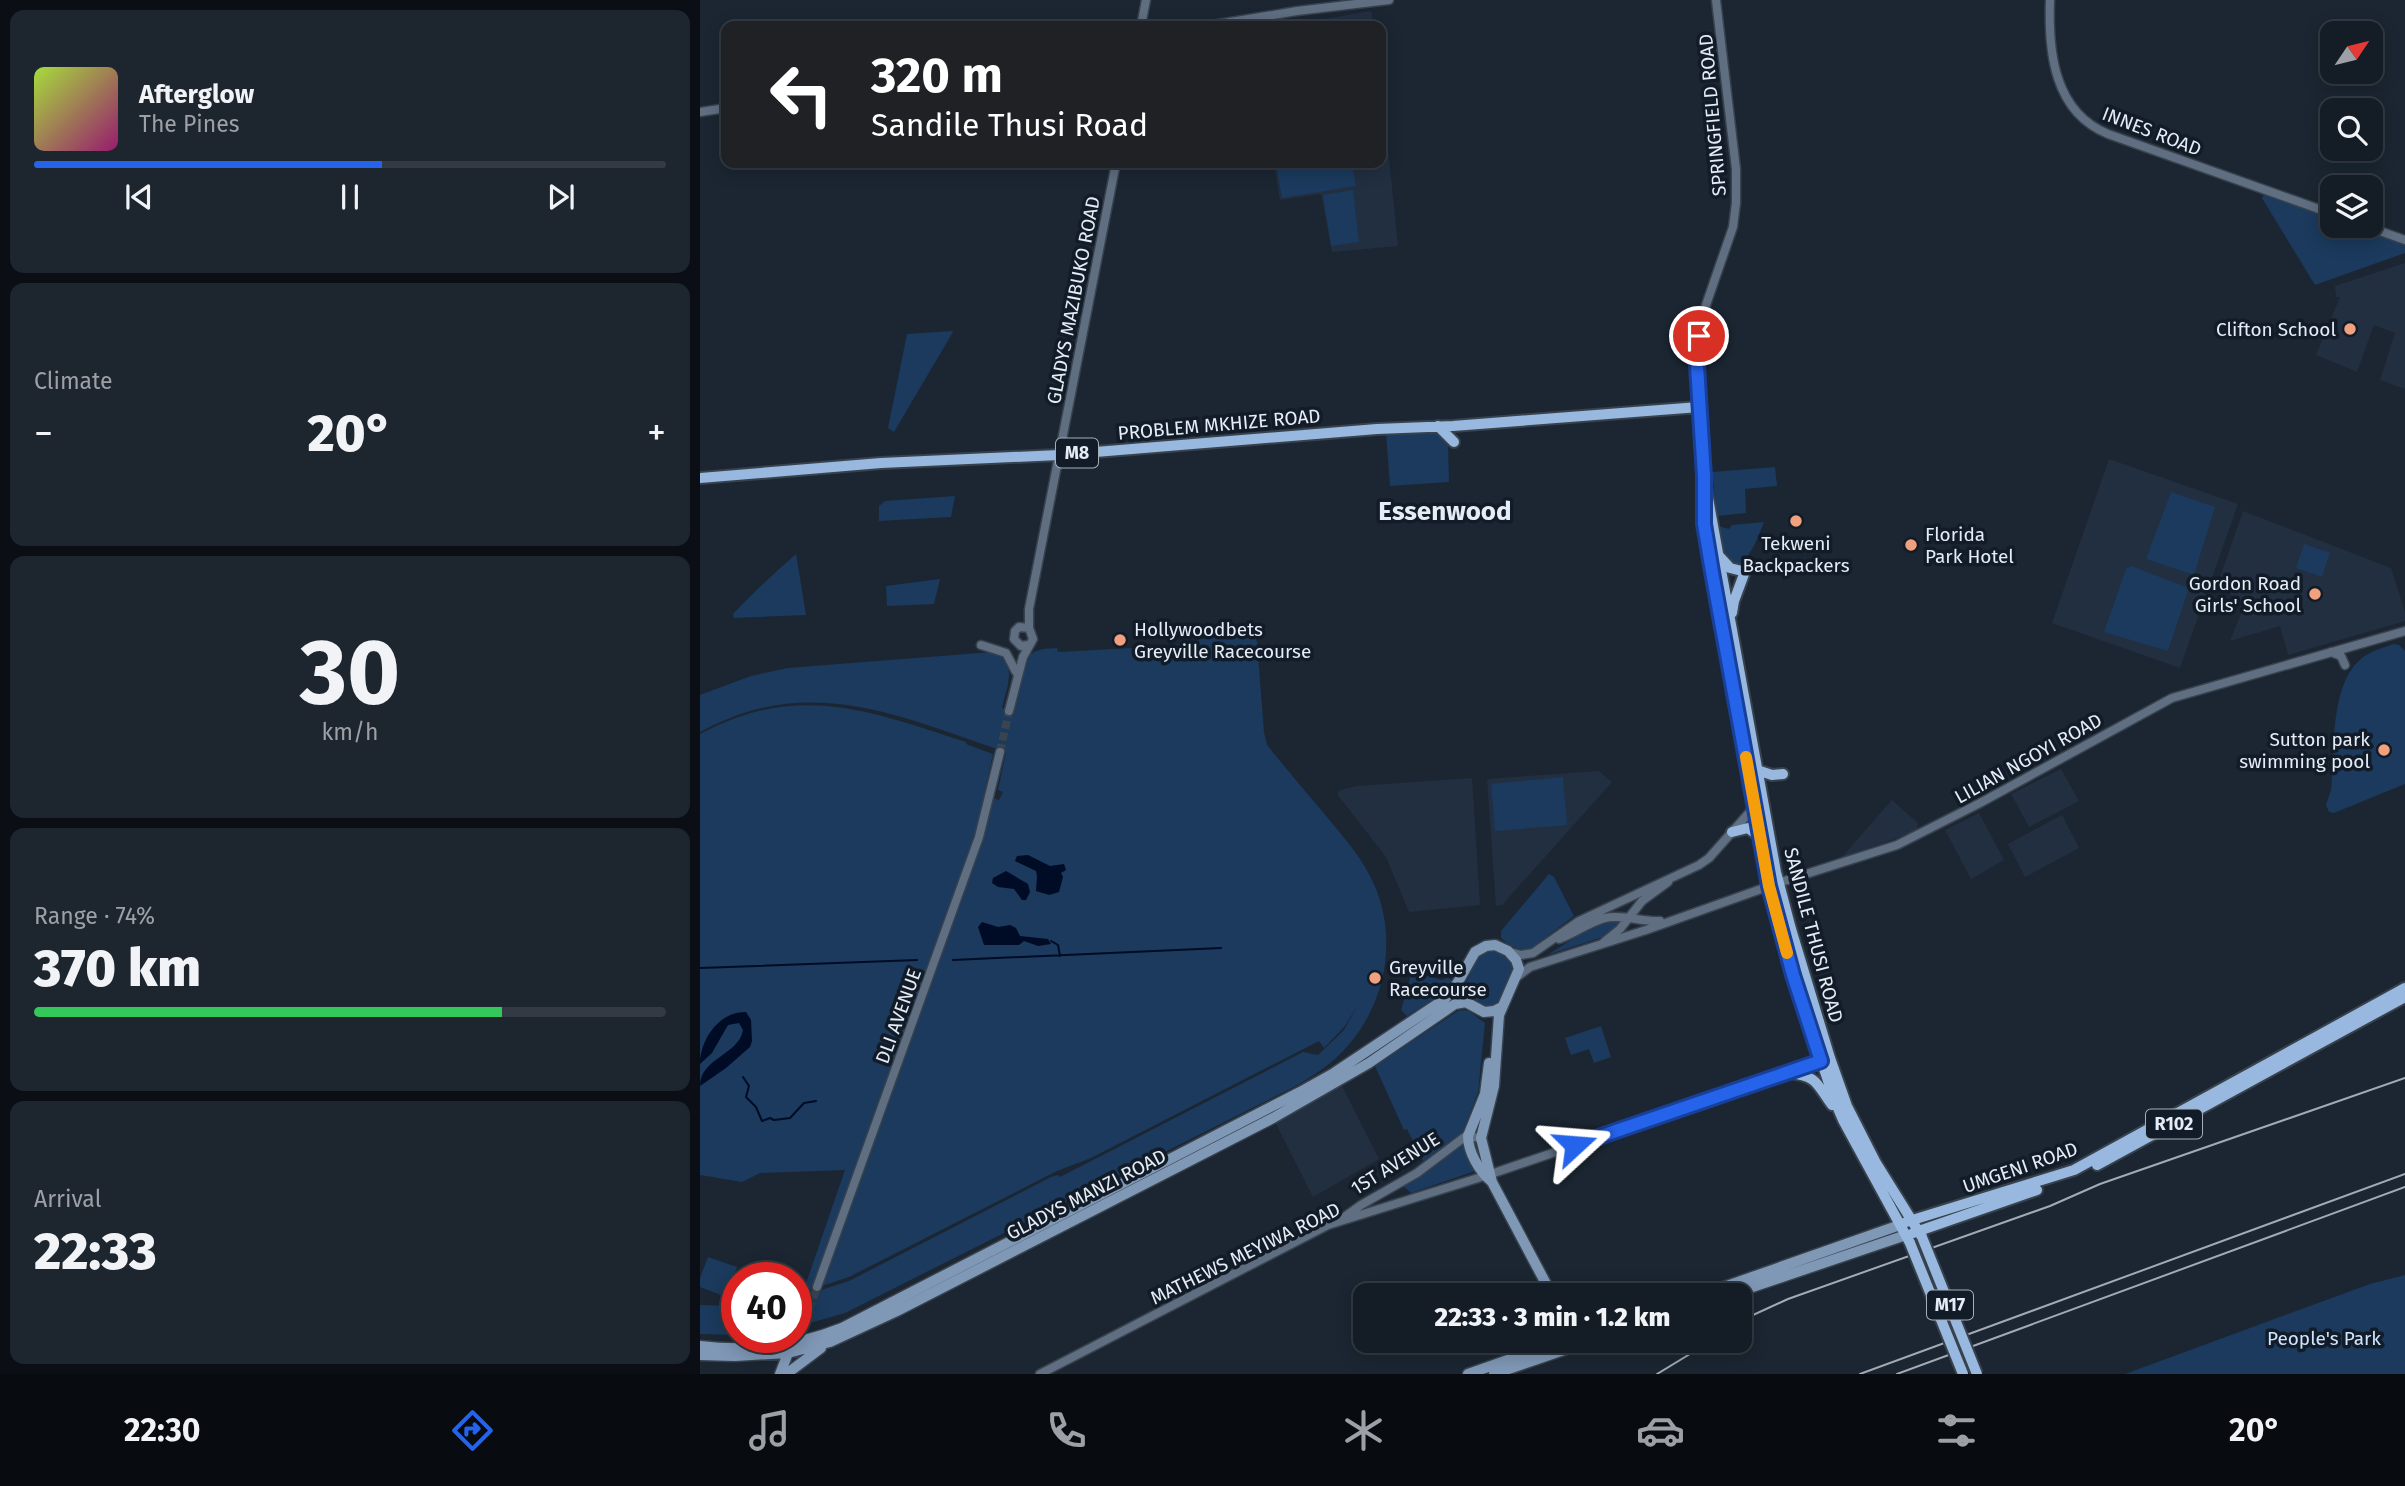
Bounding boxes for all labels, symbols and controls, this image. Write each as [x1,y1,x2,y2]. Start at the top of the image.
north arrow [2320,21,2384,84]
map controls [2320,21,2383,238]
street label: SPRINGFIELD ROAD [1694,33,1731,197]
text: 320 m [871,46,1003,105]
icon: left [756,49,847,140]
text: Afterglow [139,79,254,110]
button: search [2320,98,2383,161]
street label: INNES ROAD [2099,102,2205,161]
text: Sandile Thusi Road [871,106,1148,144]
text: The Pines [139,110,240,138]
button: layers [2320,175,2383,238]
icon: previous [120,178,158,216]
icon: pause [331,178,369,216]
icon: next [542,178,580,216]
street label: GLADYS MAZIBUKO ROAD [1042,194,1105,406]
pin [1669,306,1729,366]
icon: arrive [1680,317,1718,355]
place label: Clifton School [2216,318,2336,341]
marker: Clifton School [2342,321,2358,337]
text: Climate [34,367,113,395]
text: 20° [307,402,393,465]
street label: PROBLEM MKHIZE ROAD [1117,404,1321,445]
text: − [34,410,53,456]
text: + [647,410,666,456]
road number: M8 [1056,438,1098,467]
district label: Essenwood [1378,496,1512,527]
marker: Tekweni Backpackers [1788,513,1804,529]
place label: Florida Park Hotel [1925,523,2014,568]
place label: Tekweni Backpackers [1742,532,1850,577]
marker: Florida Park Hotel [1903,537,1919,553]
place label: Gordon Road Girls' School [2189,572,2301,617]
marker: Gordon Road Girls' School [2307,586,2323,602]
text: 30 [300,618,400,727]
place label: Hollywoodbets Greyville Racecourse [1134,618,1311,663]
marker: Hollywoodbets Greyville Racecourse [1112,632,1128,648]
street label: LILIAN NGOYI ROAD [1950,708,2106,809]
text: km/h [322,718,378,746]
place label: Sutton park swimming pool [2239,728,2370,773]
marker: Sutton park swimming pool [2376,742,2392,758]
street label: SANDILE THUSI ROAD [1779,845,1848,1025]
text: Range · 74% [34,902,155,930]
text: 370 km [34,937,201,1000]
place label: Greyville Racecourse [1389,956,1487,1001]
street label: DLI AVENUE [871,966,926,1067]
marker: Greyville Racecourse [1367,970,1383,986]
position arrow [1538,1108,1612,1182]
road number: R102 [2146,1110,2202,1139]
street label: 1ST AVENUE [1347,1127,1444,1200]
street label: UMGENI ROAD [1960,1137,2081,1198]
street label: GLADYS MANZI ROAD [1003,1144,1170,1245]
text: Arrival [34,1185,101,1213]
street label: MATHEWS MEYIWA ROAD [1146,1197,1344,1309]
text: 22:33 [34,1220,157,1283]
speed limit sign: 40 [721,1262,812,1353]
road number: M17 [1927,1290,1973,1320]
text: 22:33 · 3 min · 1.2 km [1435,1302,1670,1333]
park label: People's Park [2267,1327,2381,1350]
icon: directions [448,1406,497,1455]
icon: music [745,1406,794,1455]
icon: phone [1042,1406,1091,1455]
icon: climate [1339,1406,1388,1455]
icon: car [1636,1406,1685,1455]
icon: filters [1932,1406,1981,1455]
text: 22:30 [124,1411,201,1449]
text: 20° [2229,1411,2281,1449]

